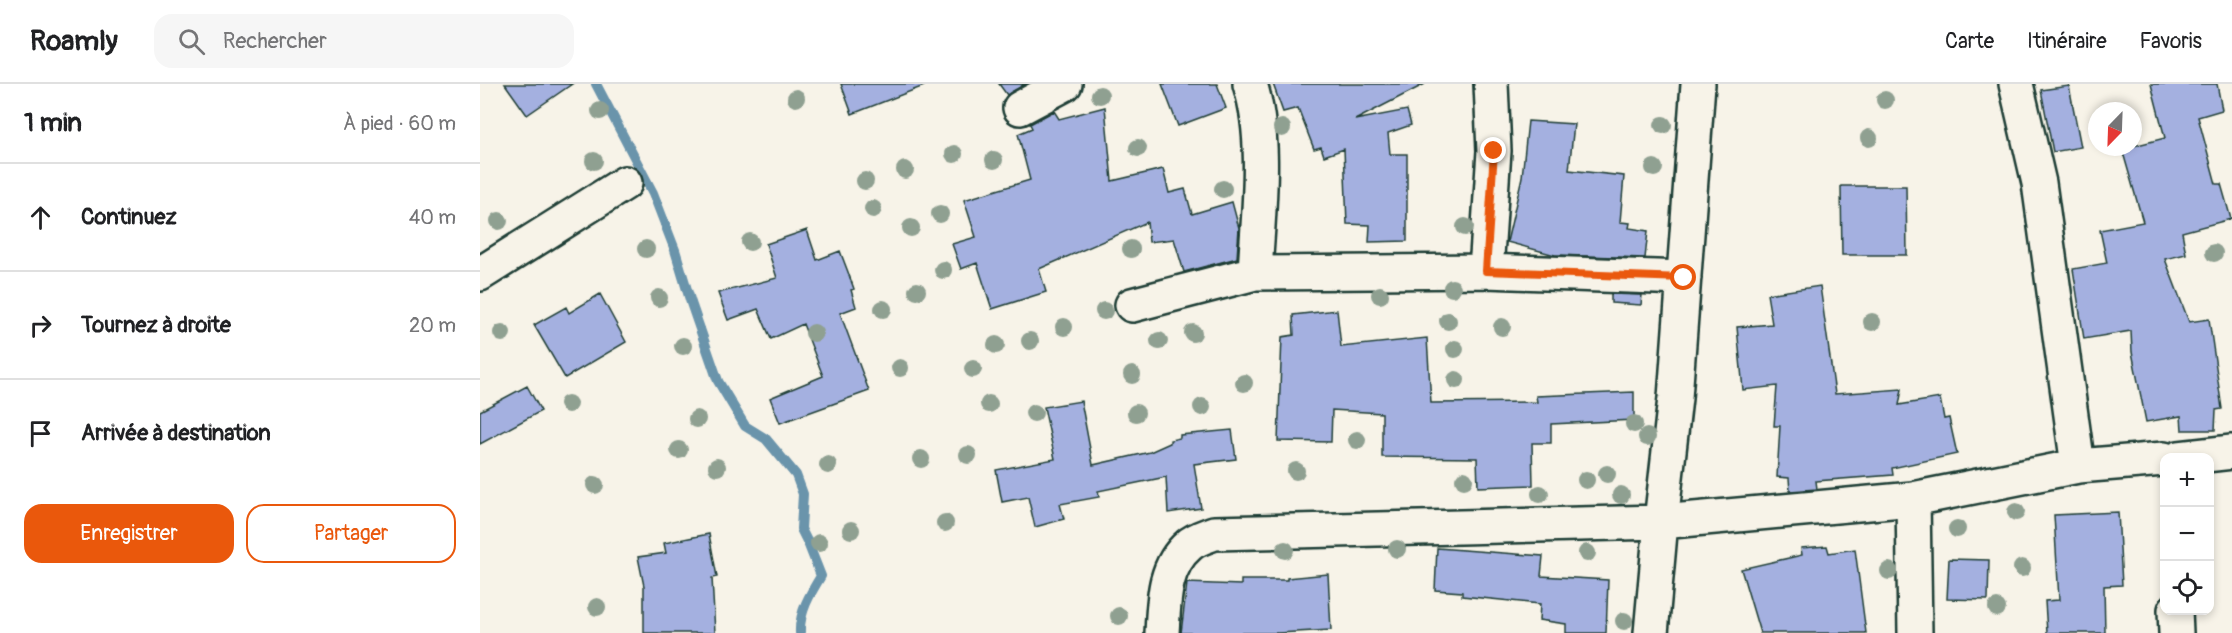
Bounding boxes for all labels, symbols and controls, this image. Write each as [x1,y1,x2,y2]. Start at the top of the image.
search box [154,14,574,68]
text: Roamly [30,24,118,59]
icon: search [175,25,208,58]
text: Rechercher [223,27,327,55]
text: Carte [1945,28,1994,55]
text: Itinéraire [2027,28,2107,55]
text: Favoris [2140,28,2202,55]
north arrow [2088,102,2142,156]
text: 1 min [24,107,82,139]
text: À pied · 60 m [343,111,456,136]
route end [1480,137,1506,163]
icon: ahead [24,201,57,234]
text: Continuez [81,203,177,231]
text: 40 m [409,205,456,230]
route start [1670,264,1696,290]
icon: right [24,309,57,342]
text: Tournez à droite [81,311,231,339]
text: 20 m [409,313,456,338]
icon: arrive [24,417,57,450]
text: Arrivée à destination [81,419,271,447]
map controls [2160,453,2214,615]
button: + [2160,453,2214,507]
button: Enregistrer [24,504,234,563]
button: Partager [246,504,456,563]
button: − [2160,507,2214,561]
button: locate [2160,561,2214,615]

